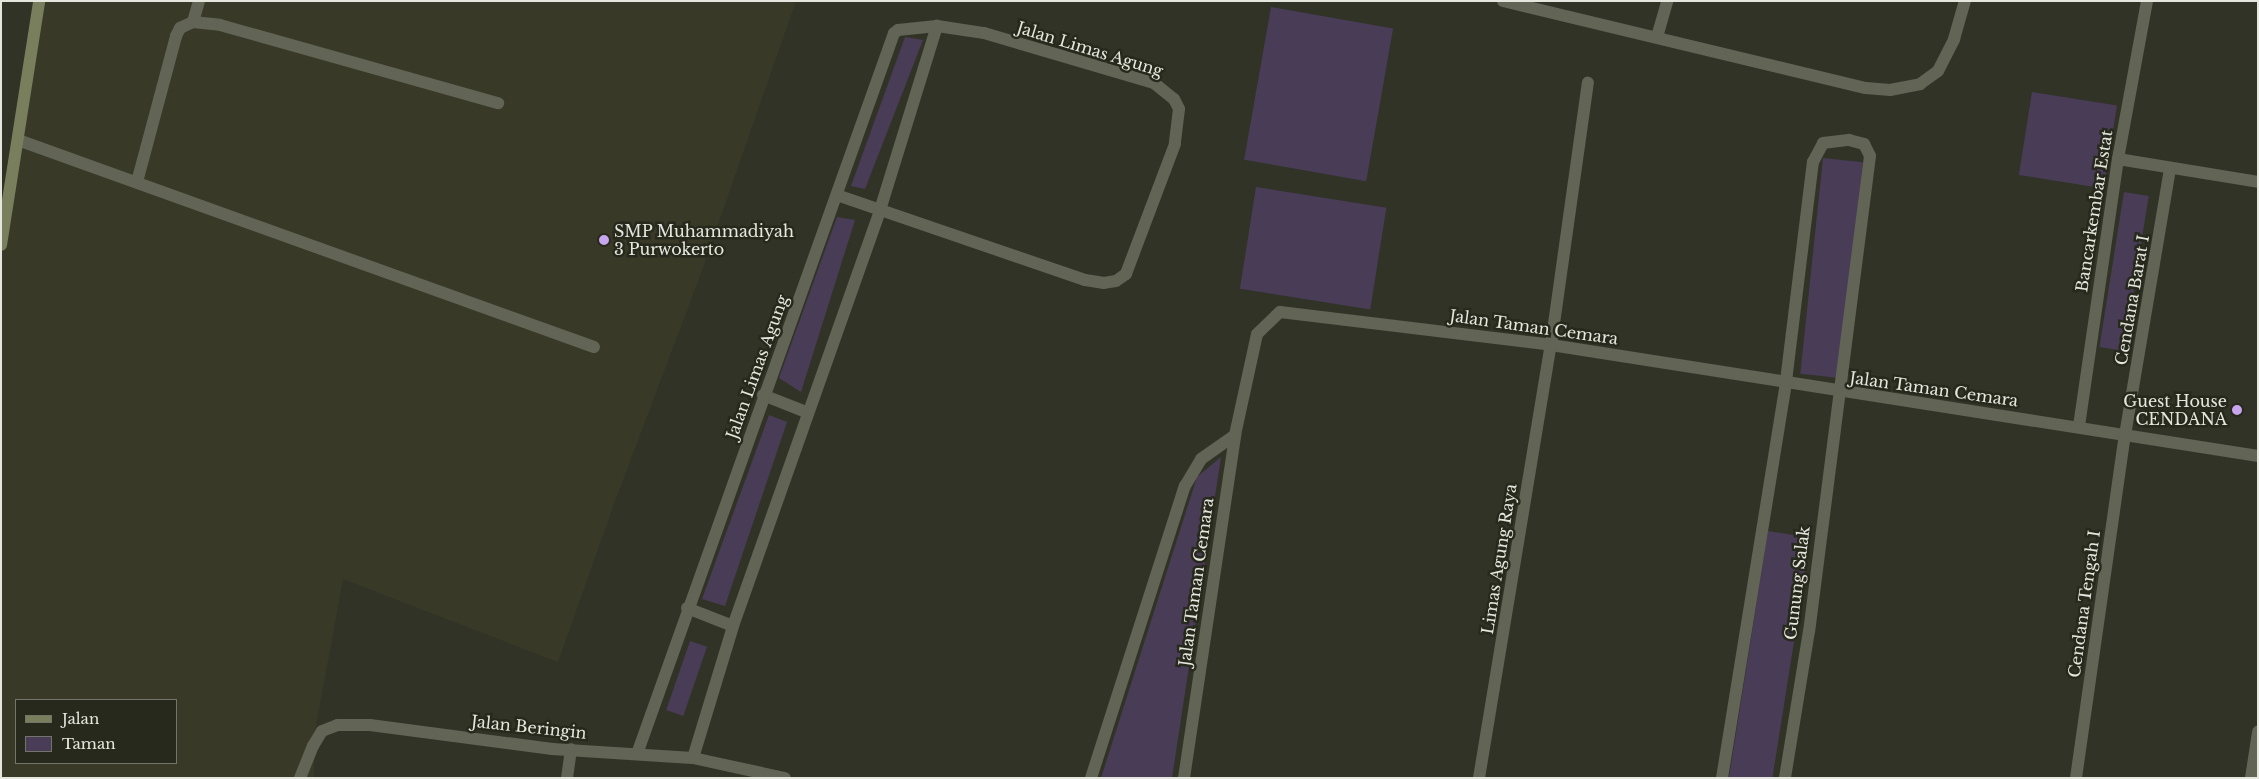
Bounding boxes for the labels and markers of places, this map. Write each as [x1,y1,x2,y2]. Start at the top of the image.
place label: SMP Muhammadiyah 3 Purwokerto [614,221,794,259]
marker: SMP Muhammadiyah 3 Purwokerto [598,234,610,246]
place label: Guest House CENDANA [2123,391,2227,429]
marker: Guest House CENDANA [2231,404,2243,416]

